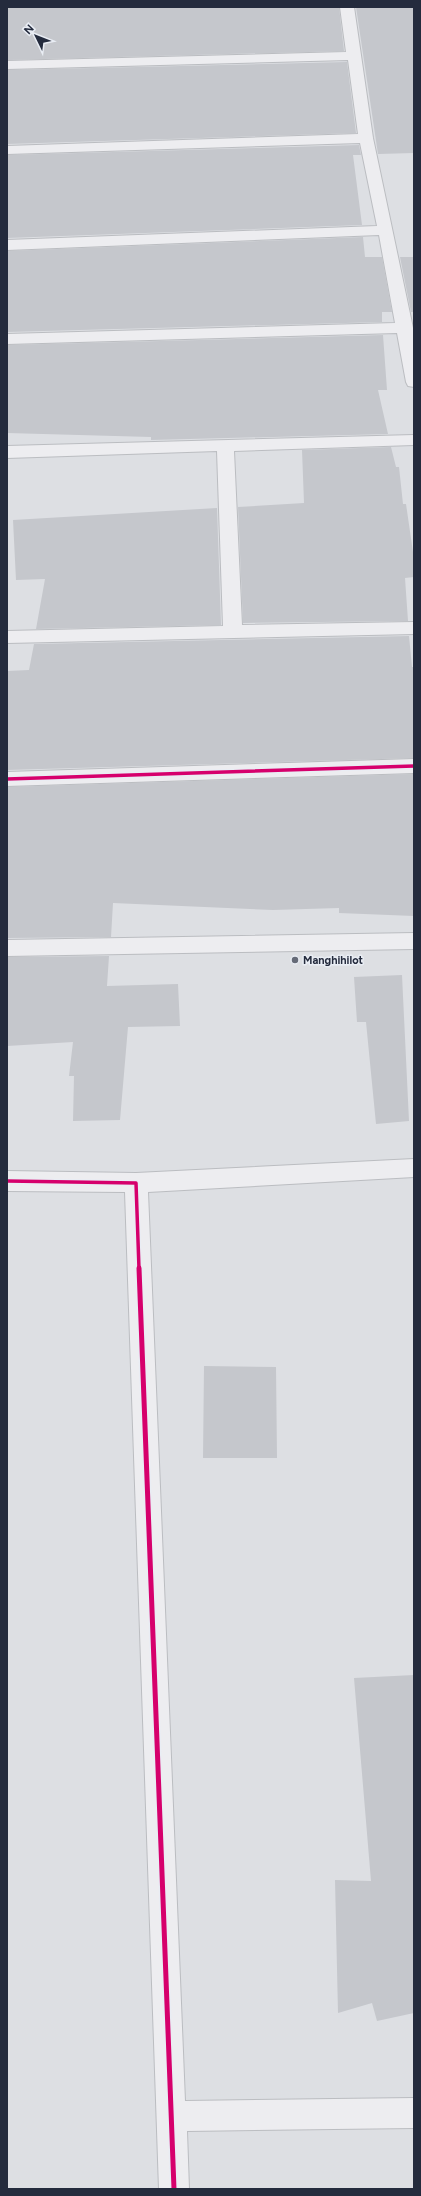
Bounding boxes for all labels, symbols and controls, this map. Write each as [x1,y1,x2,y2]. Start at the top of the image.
north arrow [16,16,56,56]
text: N [21,22,37,37]
place label: Manghihilot [303,954,364,967]
marker: Manghihilot [290,955,300,965]

